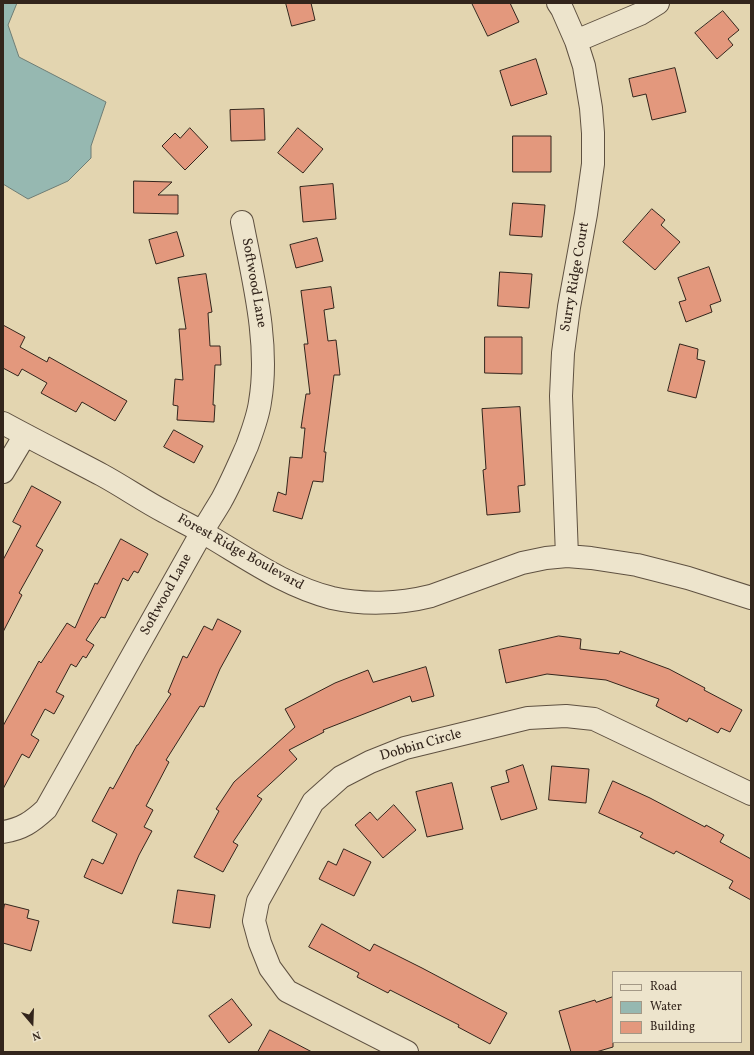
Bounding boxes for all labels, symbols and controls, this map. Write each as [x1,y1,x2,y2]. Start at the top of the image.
street label: Surry Ridge Court [558,221,594,333]
street label: Softwood Lane [237,237,269,329]
street label: Forest Ridge Boulevard [174,511,306,595]
street label: Softwood Lane [138,551,196,639]
street label: Dobbin Circle [378,726,464,766]
legend [612,971,742,1043]
text: Road [650,979,677,995]
text: Water [650,999,682,1015]
north arrow [12,1003,52,1043]
text: Building [650,1019,695,1035]
text: N [30,1026,42,1043]

